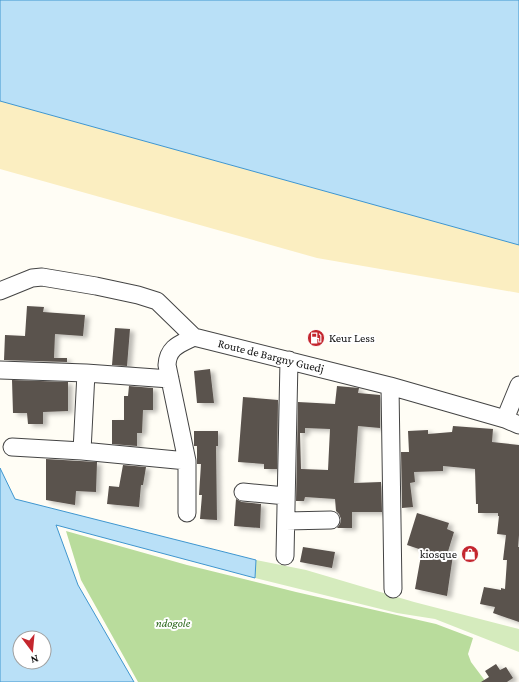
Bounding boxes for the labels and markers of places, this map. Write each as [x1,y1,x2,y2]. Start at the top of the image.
fuel station icon: Keur Less [306,328,326,348]
place label: Keur Less [329,331,375,345]
shop icon: kiosque [460,544,480,564]
place label: kiosque [420,547,457,561]

